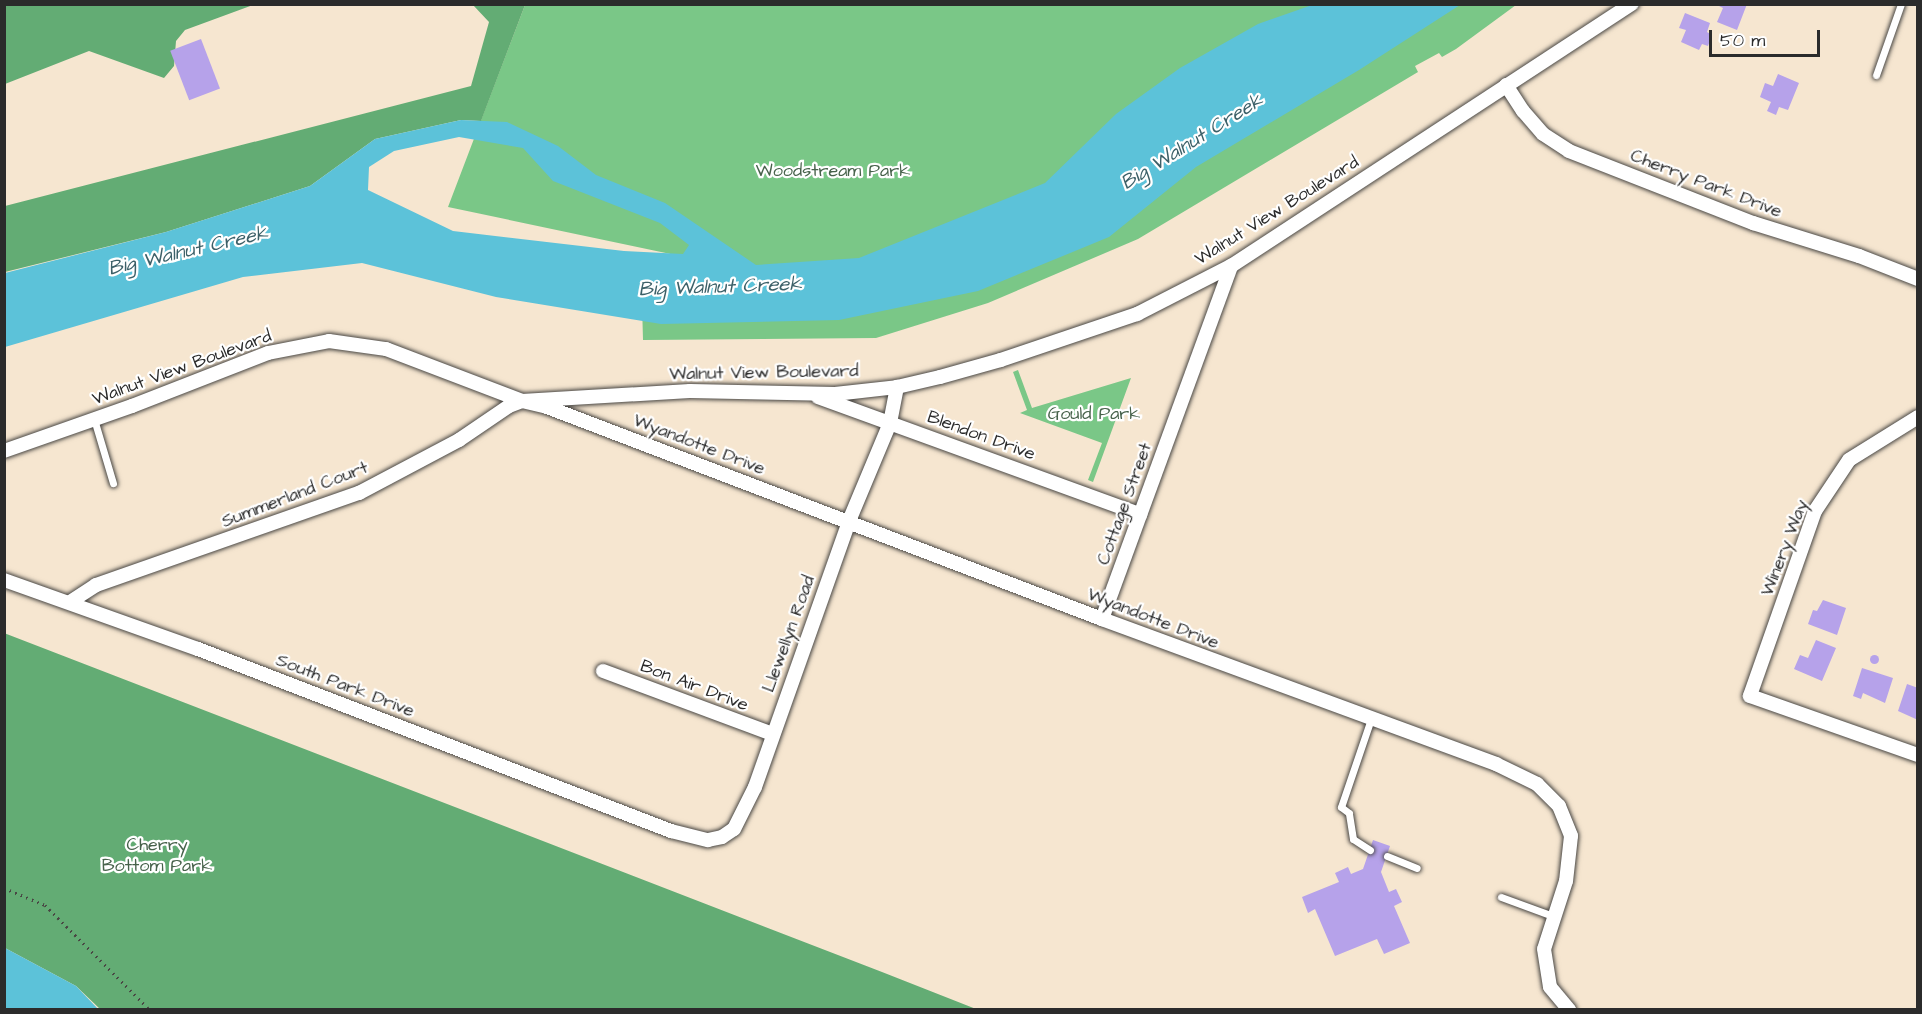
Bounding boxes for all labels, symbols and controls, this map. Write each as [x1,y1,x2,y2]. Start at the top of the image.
scale bar [1712,18,1823,56]
text: 50 m [1720,28,1765,53]
water label: Big Walnut Creek [1116,89,1268,195]
street label: Cherry Park Drive [1627,145,1785,223]
street label: Walnut View Boulevard [1191,152,1363,270]
park label: Woodstream Park [756,160,910,182]
water label: Big Walnut Creek [106,221,270,281]
water label: Big Walnut Creek [638,272,802,302]
street label: Walnut View Boulevard [89,325,275,411]
street label: Walnut View Boulevard [669,361,859,385]
park label: Gould Park [1048,403,1140,425]
street label: Blendon Drive [924,406,1038,466]
street label: Wyandotte Drive [630,410,768,480]
street label: Cottage Street [1093,440,1157,568]
street label: Summerland Court [219,457,371,533]
street label: Winery Way [1757,497,1813,599]
street label: Llewellyn Road [758,573,820,695]
street label: Wyandotte Drive [1084,584,1222,654]
street label: South Park Drive [273,650,417,722]
street label: Bon Air Drive [637,656,751,716]
park label: Cherry Bottom Park [102,835,212,878]

